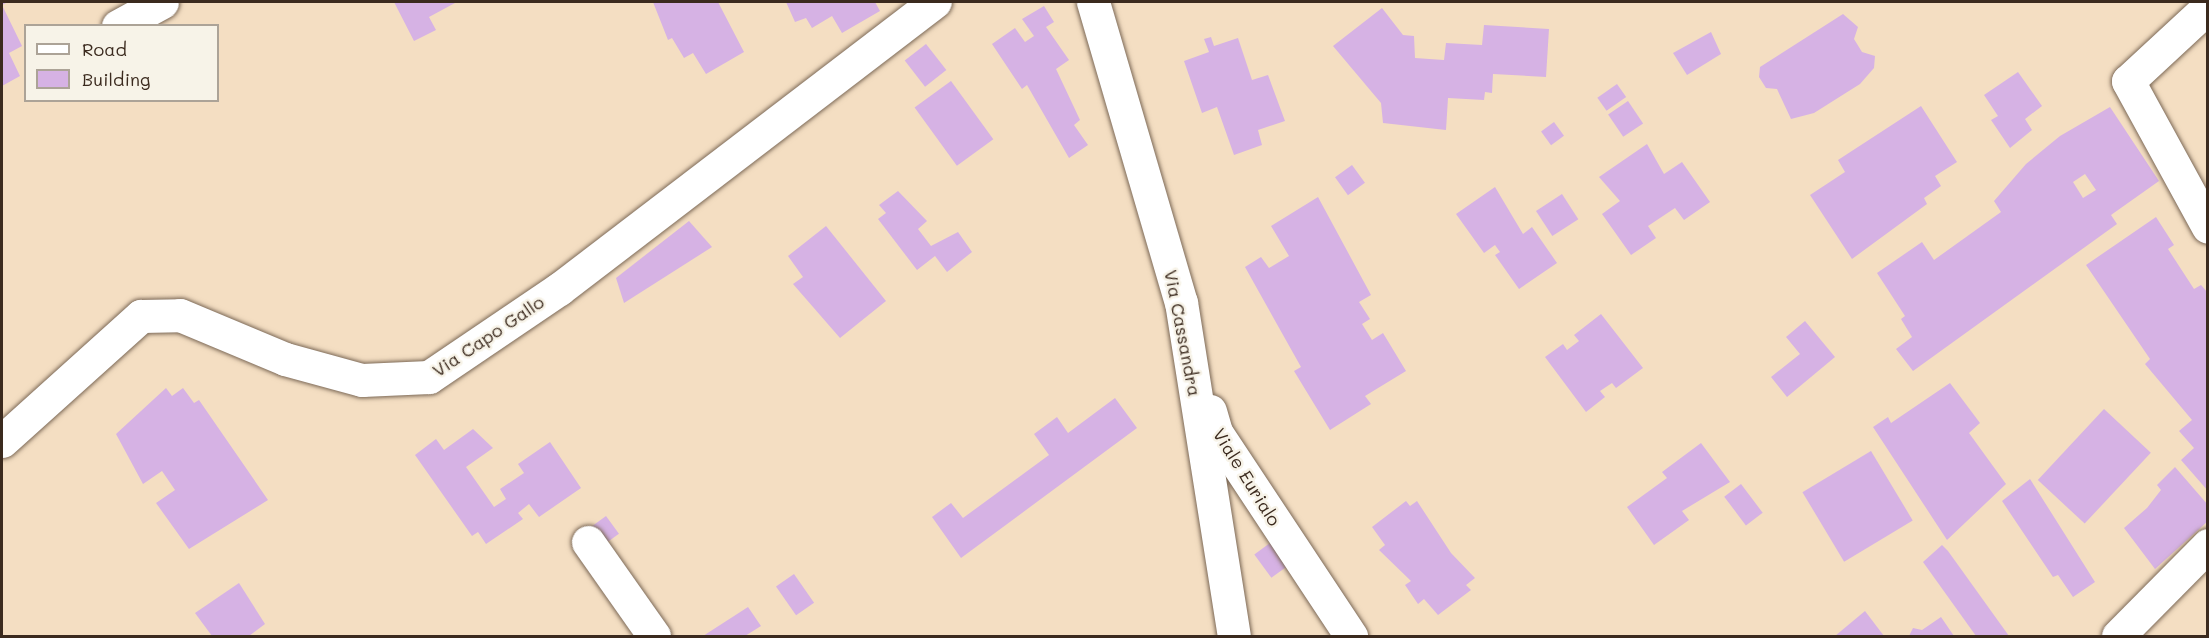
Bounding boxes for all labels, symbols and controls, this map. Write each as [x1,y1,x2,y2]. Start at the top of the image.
legend [24,24,219,102]
text: Road [82,37,127,61]
text: Building [82,67,150,91]
street label: Via Cassandra [1160,268,1206,398]
street label: Via Capo Gallo [428,291,548,381]
street label: Viale Eurialo [1208,424,1286,530]

